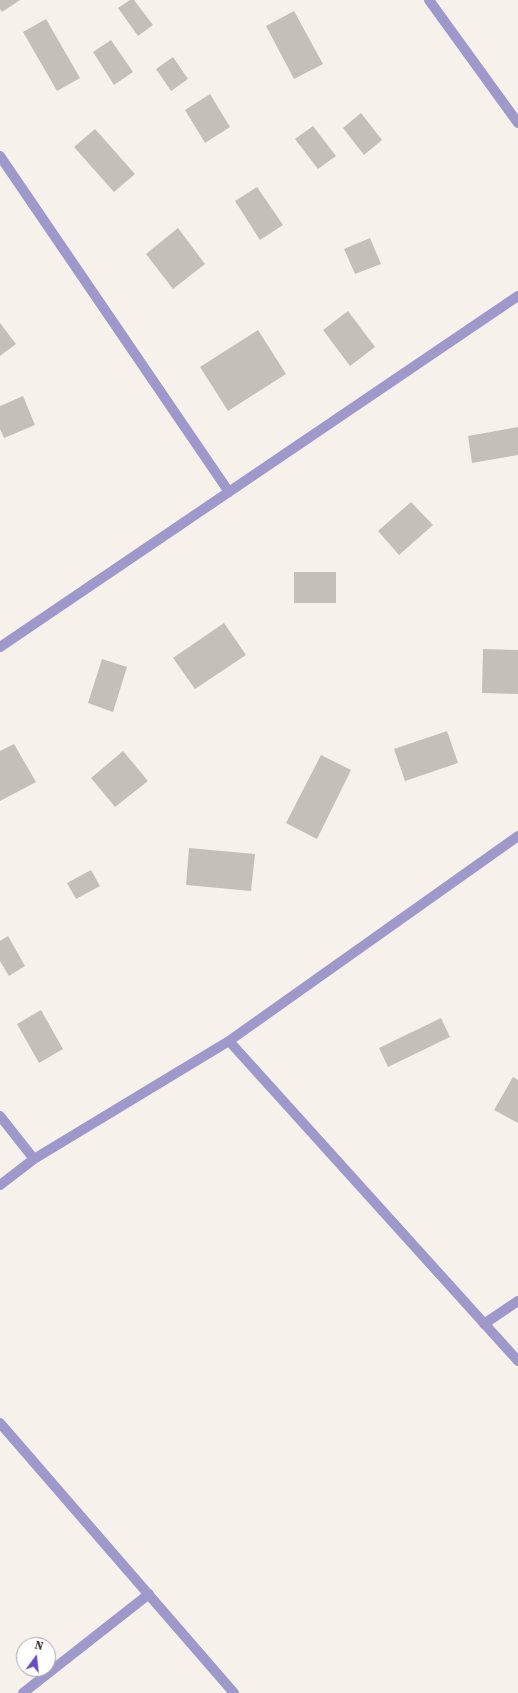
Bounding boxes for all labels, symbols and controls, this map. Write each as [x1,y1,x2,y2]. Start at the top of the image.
north arrow [16,1637,56,1677]
text: N [33,1638,45,1654]

